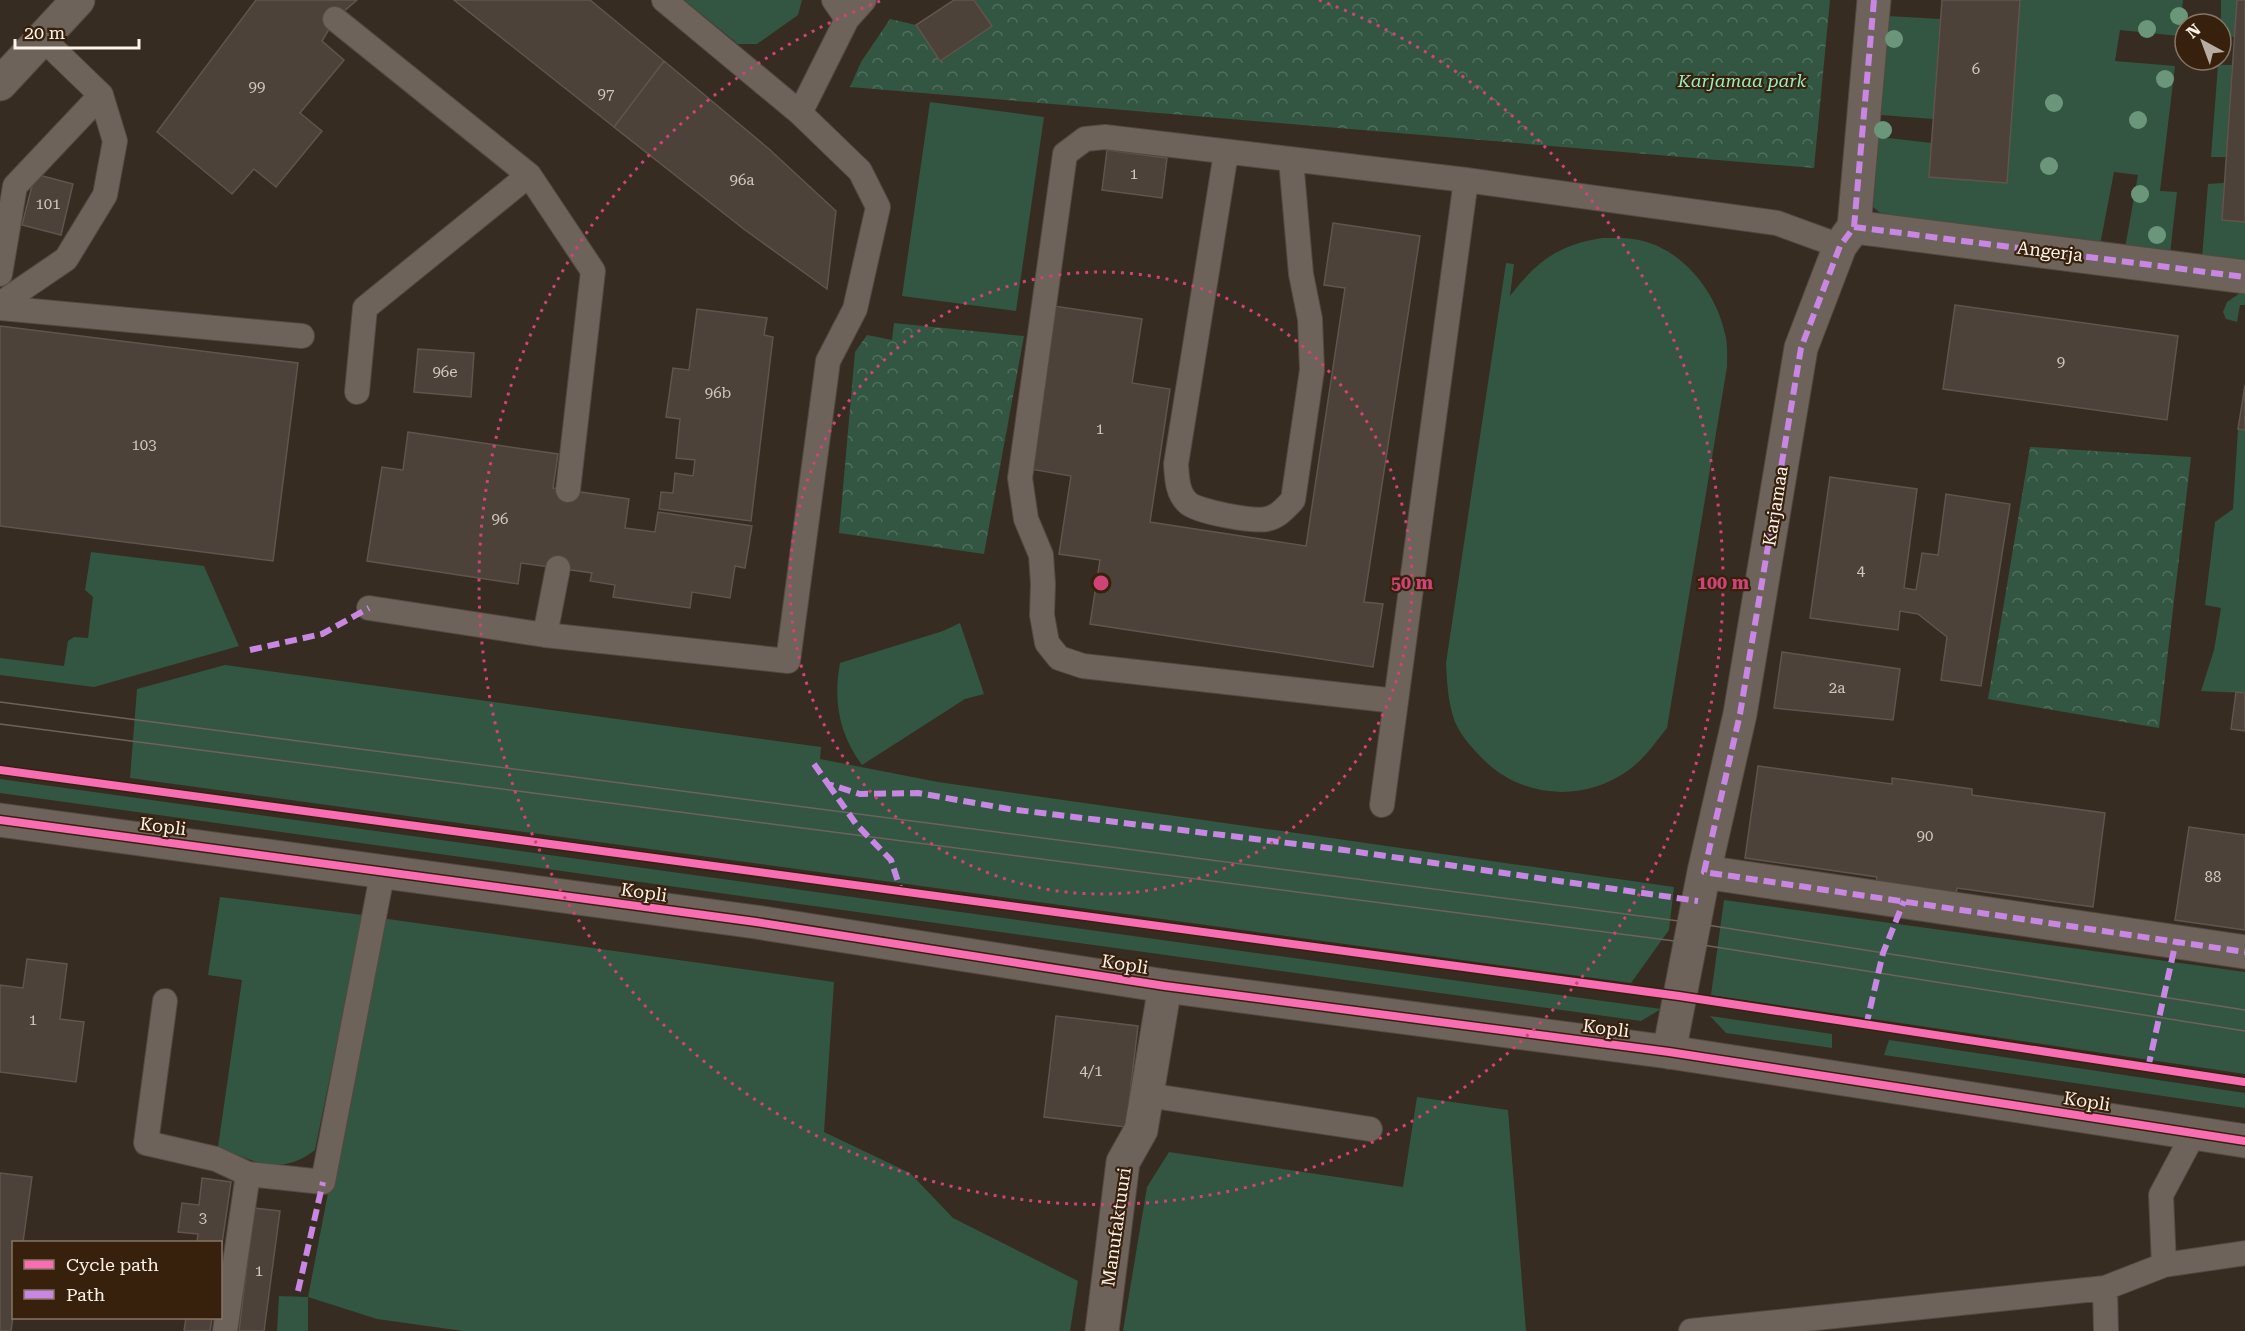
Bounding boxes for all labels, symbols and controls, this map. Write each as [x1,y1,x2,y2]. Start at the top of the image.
scale bar [15,12,140,50]
north arrow [2173,12,2233,72]
text: N [2183,20,2204,42]
text: 20 m [24,22,65,43]
house number: 6 [1972,60,1980,78]
park label: Karjamaa park [1677,70,1806,91]
house number: 99 [249,78,265,96]
house number: 97 [598,85,614,103]
house number: 1 [1130,165,1138,183]
house number: 96a [730,171,754,189]
house number: 101 [35,195,61,213]
street label: Angerja [2016,237,2084,265]
house number: 9 [2057,353,2065,371]
house number: 96e [432,363,458,381]
house number: 96b [705,384,731,402]
house number: 1 [1096,420,1104,438]
house number: 103 [131,436,157,454]
street label: Karjamaa [1758,464,1792,548]
house number: 96 [492,510,508,528]
house number: 4 [1857,562,1866,580]
text: 50 m [1391,572,1434,593]
text: 100 m [1697,572,1750,593]
centre of rings [1091,573,1111,593]
house number: 2a [1829,679,1845,697]
street label: Kopli [138,813,188,839]
house number: 90 [1917,827,1933,845]
house number: 88 [2205,868,2221,886]
street label: Kopli [619,878,669,906]
street label: Kopli [1100,950,1150,978]
house number: 1 [29,1011,37,1029]
street label: Kopli [1581,1015,1631,1041]
house number: 4/1 [1079,1062,1103,1080]
street label: Kopli [2062,1087,2112,1115]
street label: Manufaktuuri [1097,1166,1135,1288]
house number: 3 [199,1209,207,1227]
legend [12,1241,222,1319]
text: Cycle path [66,1254,159,1275]
house number: 1 [255,1262,263,1280]
text: Path [66,1284,105,1305]

